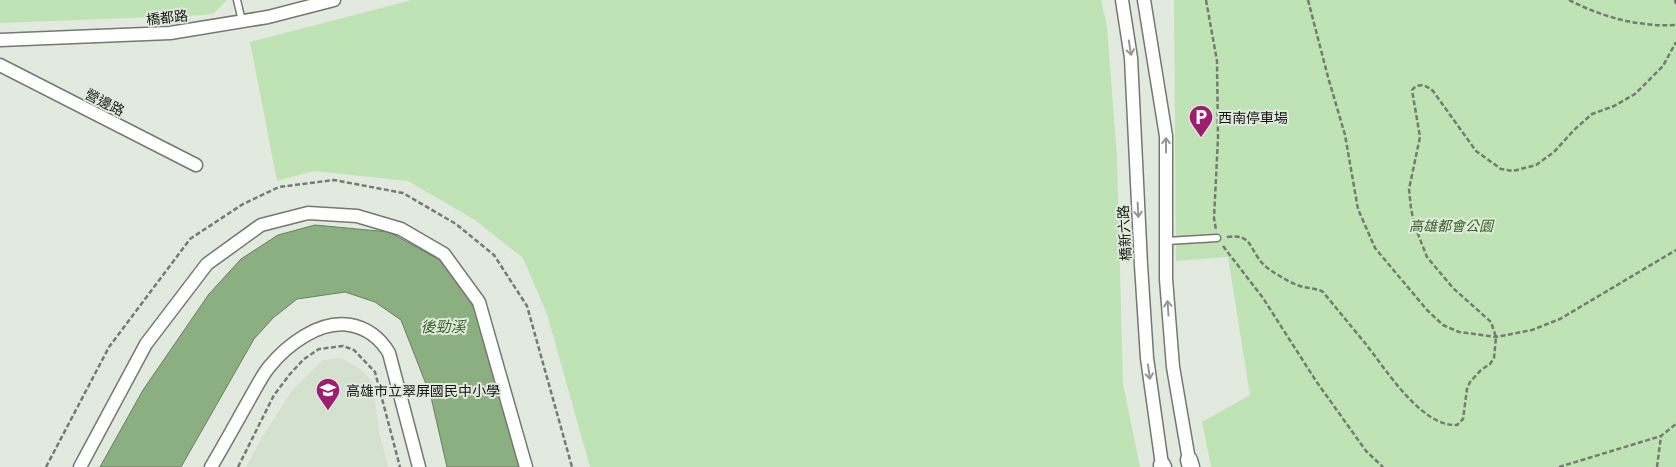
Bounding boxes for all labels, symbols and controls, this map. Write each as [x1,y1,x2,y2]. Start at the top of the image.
street label: 橋都路 [145,5,189,29]
one-way arrow [1125,40,1135,56]
street label: 營邊路 [82,84,128,120]
parking icon: 西南停車場 [1188,104,1214,138]
place label: 西南停車場 [1218,108,1288,127]
one-way arrow [1161,138,1171,154]
one-way arrow [1134,202,1143,218]
street label: 橋新六路 [1113,205,1135,261]
park label: 高雄都會公園 [1409,216,1495,235]
one-way arrow [1164,300,1173,316]
water label: 後勁溪 [420,316,467,336]
one-way arrow [1144,364,1154,380]
school or university icon: 高雄市立翠屏國民中小學 [315,377,341,411]
place label: 高雄市立翠屏國民中小學 [346,381,500,400]

